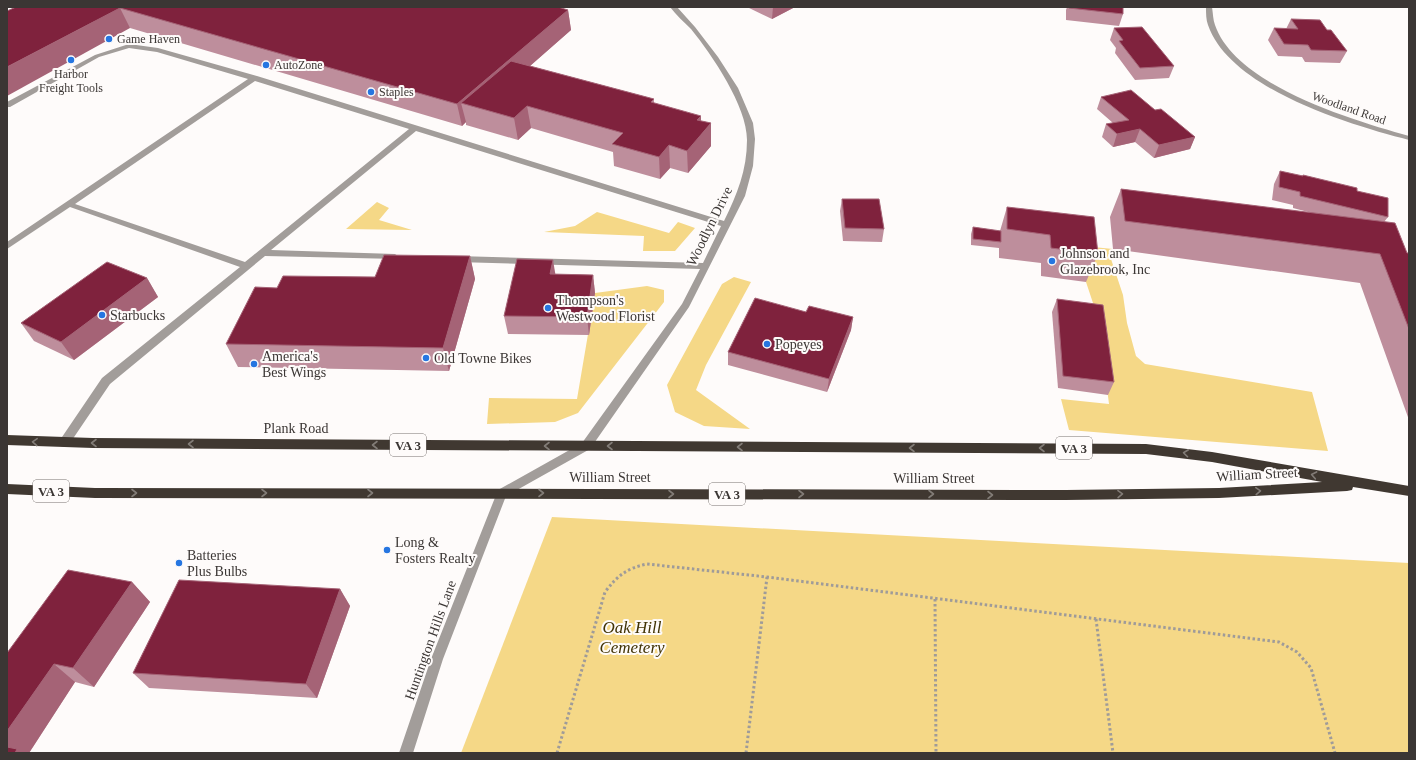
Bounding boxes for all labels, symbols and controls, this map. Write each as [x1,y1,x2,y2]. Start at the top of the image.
place label: Game Haven [117,32,180,46]
marker: Game Haven [104,34,114,44]
marker: Harbor Freight Tools [66,55,76,65]
place label: AutoZone [274,58,323,72]
marker: AutoZone [261,60,271,70]
place label: Harbor Freight Tools [39,67,103,95]
place label: Staples [379,85,414,99]
marker: Staples [366,87,376,97]
street label: Woodland Road [1310,89,1388,127]
street label: Woodlyn Drive [684,184,735,268]
place label: Johnson and Glazebrook, Inc [1060,246,1150,277]
marker: Johnson and Glazebrook, Inc [1047,256,1057,266]
place label: Thompson's Westwood Florist [556,293,655,324]
marker: Thompson's Westwood Florist [543,303,553,313]
place label: Starbucks [110,308,165,323]
marker: Starbucks [97,310,107,320]
place label: Popeyes [775,337,822,352]
marker: Popeyes [762,339,772,349]
place label: America's Best Wings [262,349,326,380]
place label: Old Towne Bikes [434,351,532,366]
marker: Old Towne Bikes [421,353,431,363]
marker: America's Best Wings [249,359,259,369]
street label: Plank Road [264,421,328,436]
road number: VA 3 [390,434,426,456]
one-way arrow [32,437,38,446]
road number: VA 3 [1056,437,1092,459]
one-way arrow [91,439,97,447]
one-way arrow [188,440,194,448]
one-way arrow [372,441,378,449]
one-way arrow [544,442,550,450]
one-way arrow [607,442,613,450]
one-way arrow [737,443,743,451]
one-way arrow [909,444,915,452]
one-way arrow [1039,444,1045,452]
one-way arrow [1183,449,1189,458]
street label: William Street [1216,465,1298,484]
street label: William Street [569,470,651,485]
street label: William Street [893,471,975,486]
one-way arrow [1311,471,1317,480]
road number: VA 3 [33,480,69,502]
road number: VA 3 [709,483,745,505]
one-way arrow [1255,486,1261,495]
one-way arrow [131,489,137,497]
one-way arrow [261,489,267,497]
one-way arrow [367,489,373,497]
one-way arrow [538,489,544,497]
one-way arrow [668,490,674,498]
one-way arrow [798,490,804,498]
one-way arrow [928,490,934,498]
one-way arrow [1117,490,1123,498]
one-way arrow [987,491,993,499]
place label: Long & Fosters Realty [395,535,476,566]
marker: Long & Fosters Realty [382,545,392,555]
place label: Batteries Plus Bulbs [187,548,247,579]
marker: Batteries Plus Bulbs [174,558,184,568]
street label: Huntington Hills Lane [402,578,459,702]
park label: Oak Hill Cemetery [599,618,665,657]

